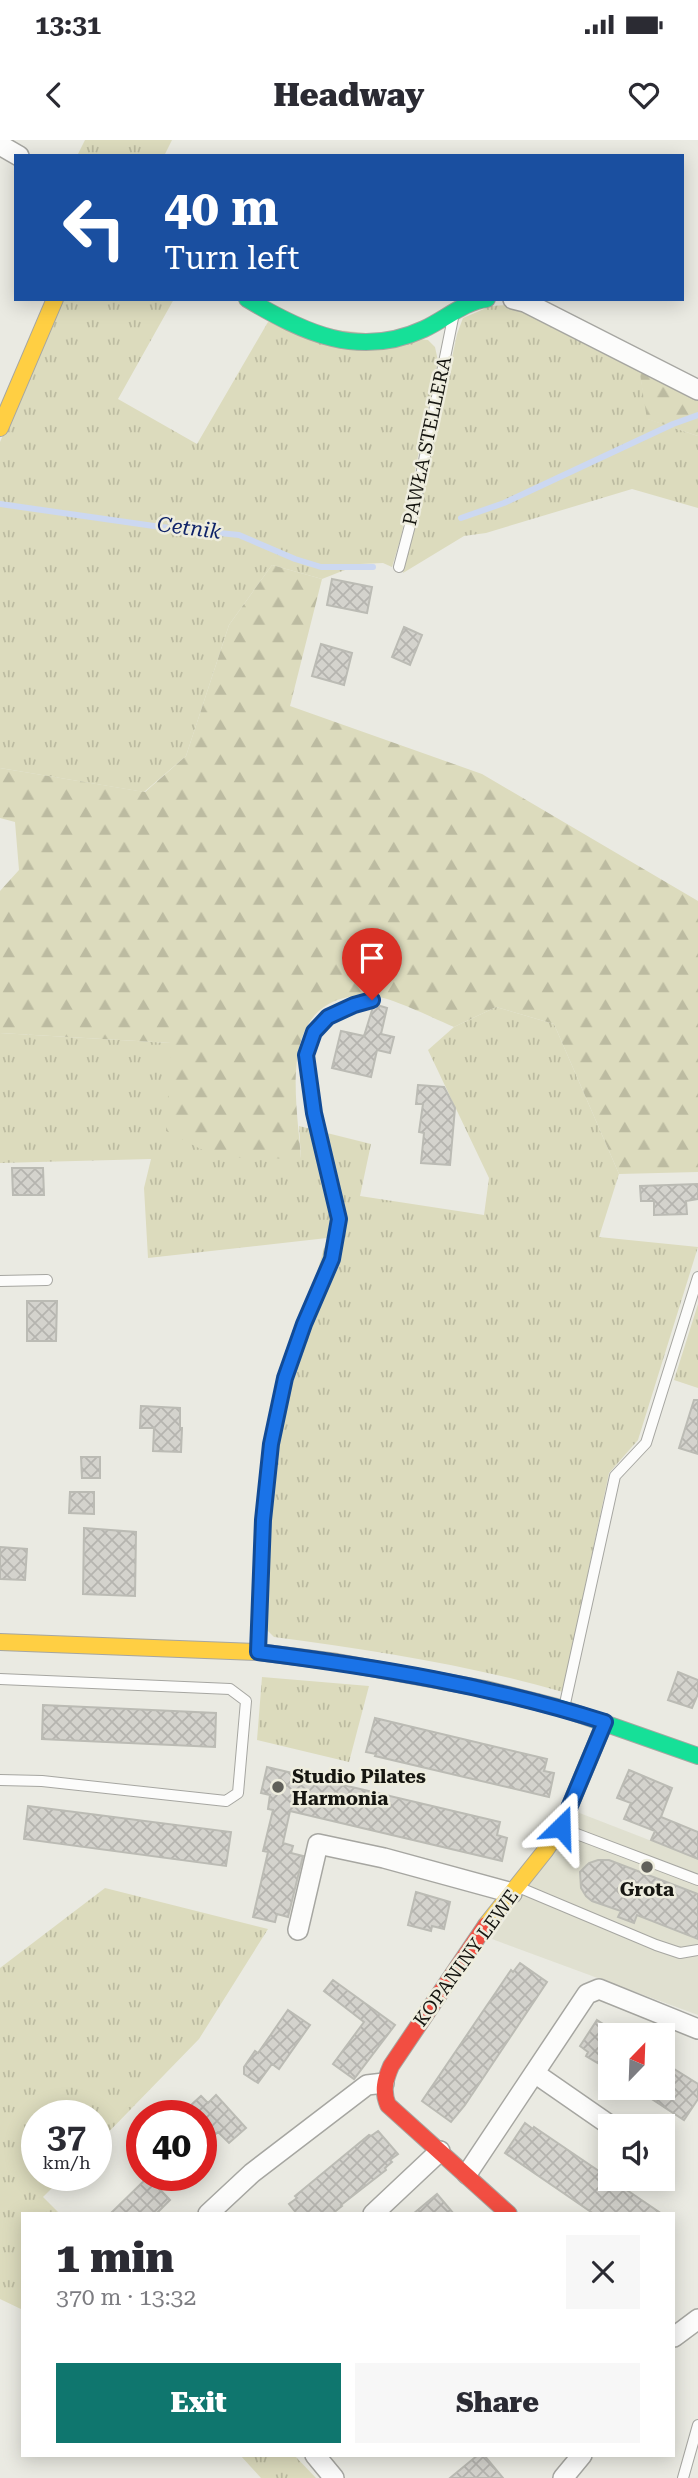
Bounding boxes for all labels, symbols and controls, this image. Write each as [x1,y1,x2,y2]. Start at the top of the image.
text: 13:31 [35,10,101,40]
icon: back [35,76,73,114]
text: Headway [273,76,425,114]
icon: heart [625,76,663,114]
text: 40 m [164,180,279,237]
icon: left [49,182,140,273]
text: Turn left [164,239,299,277]
street label: PAWŁA STELLERA [398,354,456,528]
water label: Cetnik [156,512,223,544]
pin [342,928,402,1000]
icon: arrive [353,939,391,977]
place label: Studio Pilates Harmonia [292,1765,426,1810]
marker: Studio Pilates Harmonia [270,1779,286,1795]
position arrow [524,1790,598,1864]
marker: Grota [639,1859,655,1875]
place label: Grota [620,1878,674,1901]
street label: KOPANINY LEWE [409,1885,523,2031]
north arrow [598,2023,676,2100]
map controls [598,2023,675,2191]
speed limit sign: 40 [126,2100,217,2191]
button: sound [598,2114,675,2191]
text: 37 [47,2116,86,2157]
text: km/h [42,2152,91,2173]
text: 1 min [56,2233,174,2282]
button: close [566,2235,640,2309]
text: 370 m · 13:32 [56,2284,196,2311]
button: Exit [56,2363,341,2443]
button: Share [355,2363,640,2443]

